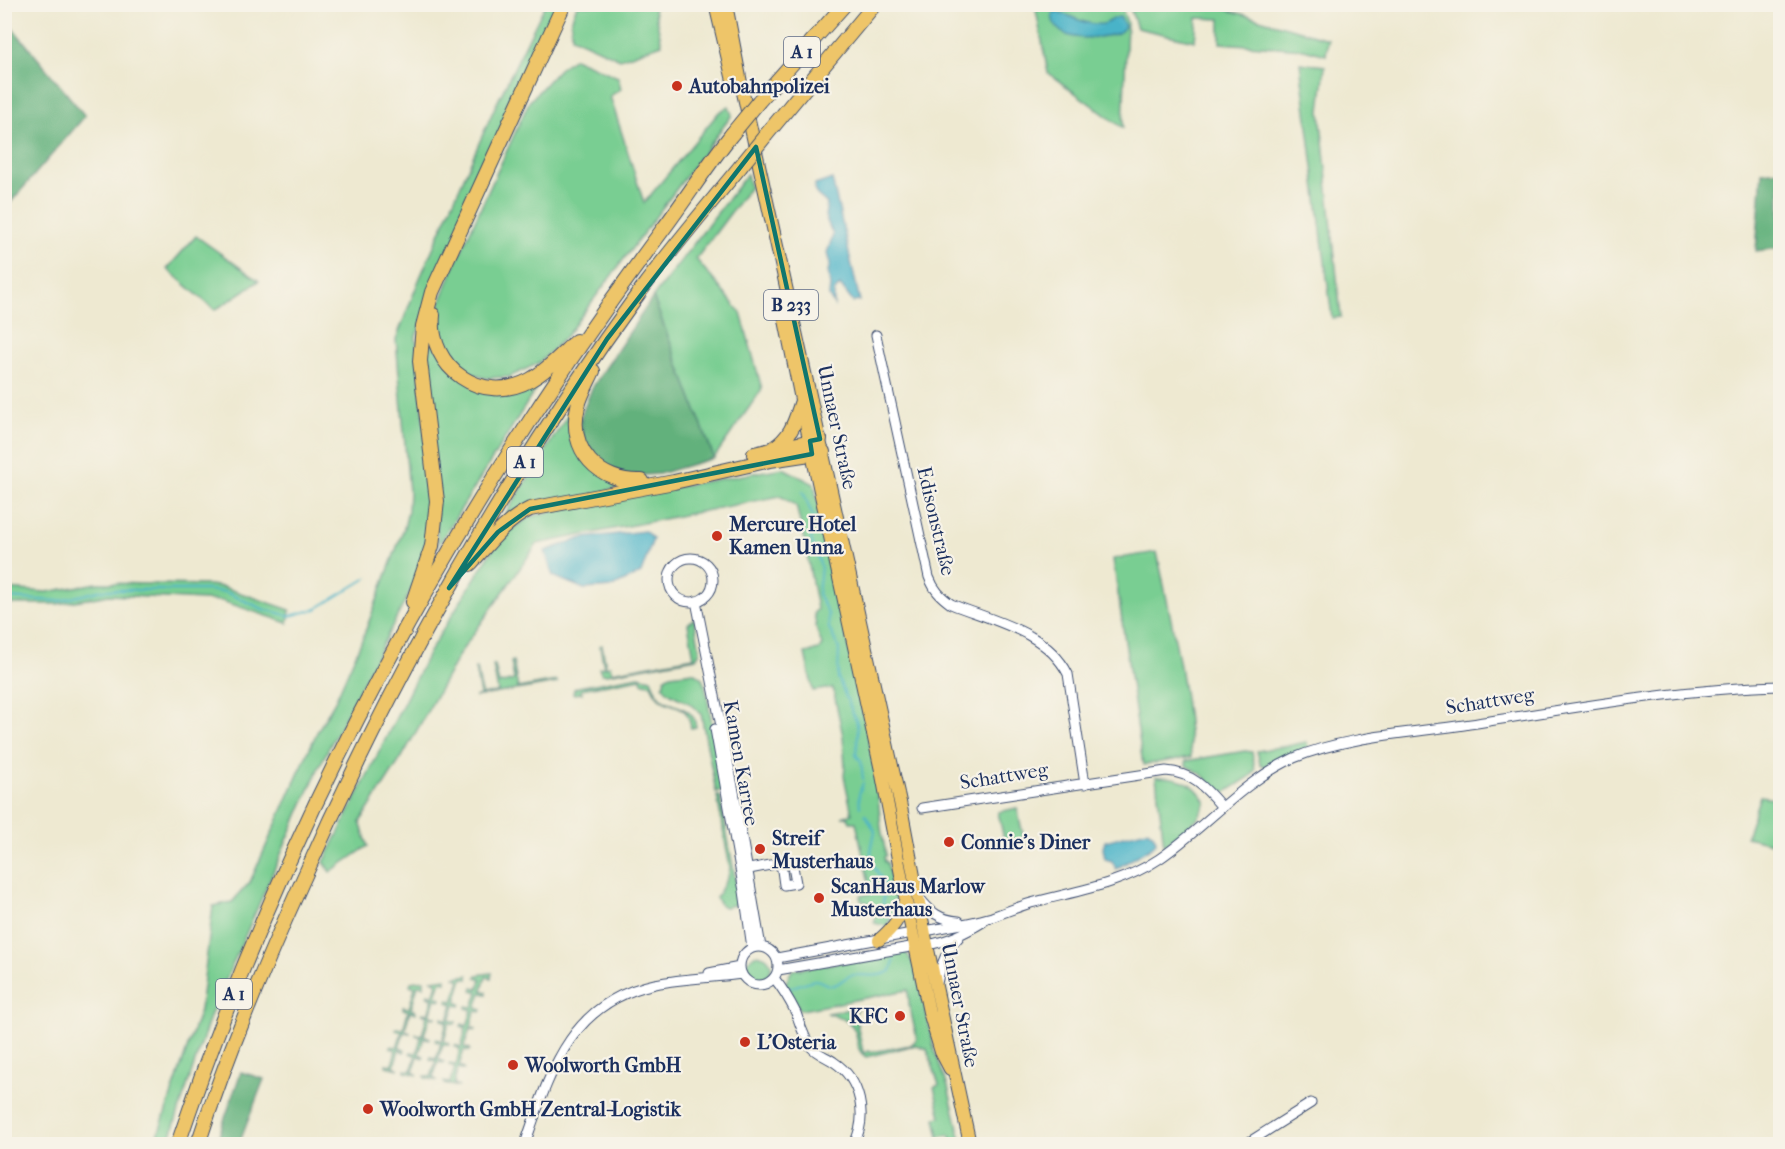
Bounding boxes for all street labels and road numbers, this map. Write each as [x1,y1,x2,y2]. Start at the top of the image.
road number: A 1 [784,37,820,67]
road number: B 233 [764,290,818,320]
street label: Unnaer Straße [813,363,861,491]
road number: A 1 [507,447,543,477]
street label: Edisonstraße [912,464,960,578]
street label: Schattweg [1444,683,1536,719]
street label: Kamen Karree [719,698,763,828]
street label: Schattweg [958,758,1050,794]
street label: Unnaer Straße [937,941,983,1070]
road number: A 1 [216,979,252,1009]

